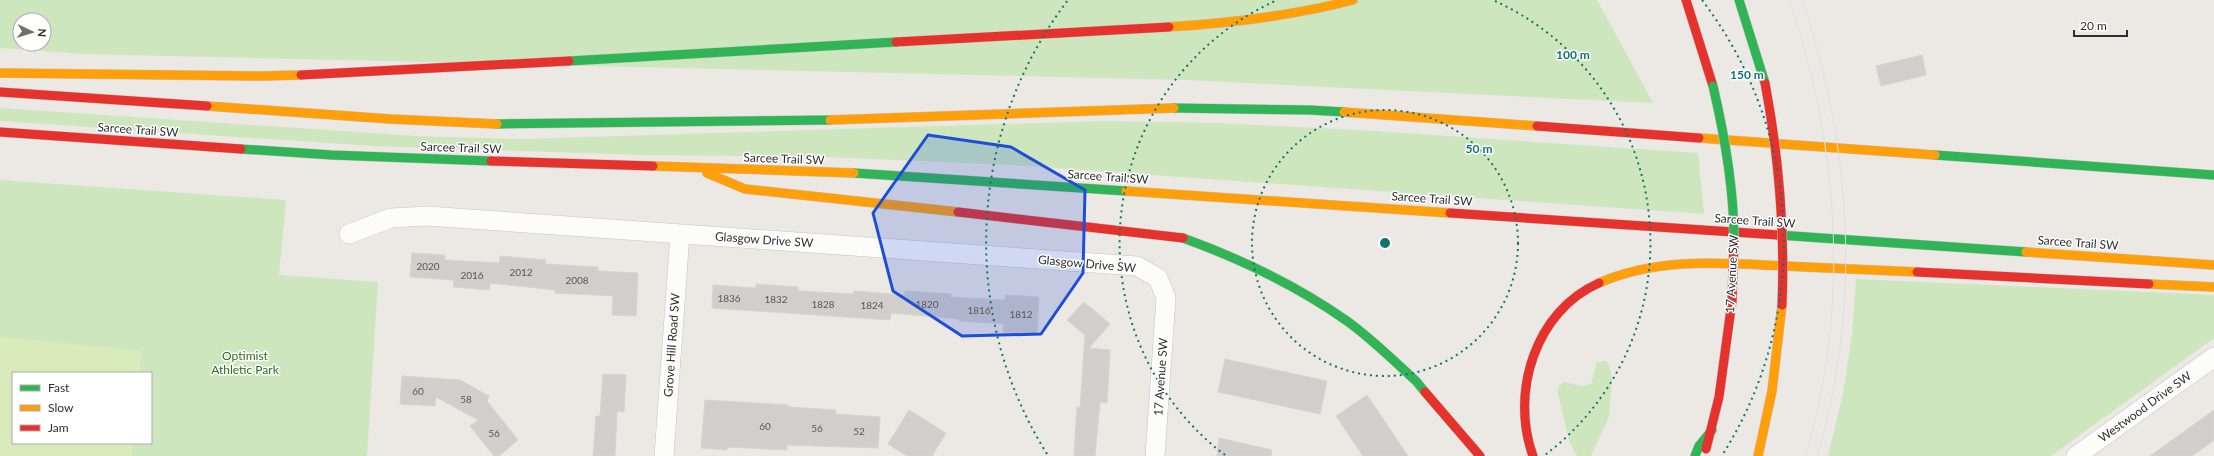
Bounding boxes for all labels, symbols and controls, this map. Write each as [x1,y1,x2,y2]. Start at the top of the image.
north arrow [12,12,52,52]
scale bar [2074,12,2127,38]
text: 20 m [2080,18,2107,33]
text: N [36,28,49,37]
text: 100 m [1556,47,1590,62]
text: 150 m [1730,67,1764,82]
street label: Sarcee Trail SW [97,119,180,140]
street label: Sarcee Trail SW [420,139,502,156]
text: 50 m [1466,141,1492,156]
street label: Sarcee Trail SW [743,150,825,167]
street label: Sarcee Trail SW [1067,166,1150,187]
street label: Sarcee Trail SW [1391,188,1474,209]
street label: Sarcee Trail SW [1714,210,1797,231]
street label: Glasgow Drive SW [714,229,814,250]
street label: Sarcee Trail SW [2037,232,2120,253]
street label: 17 Avenue SW [1722,234,1741,313]
centre of rings [1378,236,1392,250]
street label: Glasgow Drive SW [1037,252,1137,275]
house number: 2020 [416,260,440,272]
house number: 2012 [509,266,533,278]
house number: 2016 [460,269,484,281]
house number: 2008 [565,274,589,286]
street label: Grove Hill Road SW [660,292,683,397]
house number: 1836 [717,292,741,304]
house number: 1832 [764,293,788,305]
house number: 1828 [811,298,835,310]
house number: 1820 [915,298,939,310]
house number: 1824 [860,299,884,311]
house number: 1816 [967,304,991,316]
house number: 1812 [1009,308,1033,320]
street label: 17 Avenue SW [1150,337,1171,417]
park label: Optimist Athletic Park [211,348,280,377]
street label: Westwood Drive SW [2095,368,2194,445]
legend [12,372,152,444]
text: Fast [48,380,70,395]
house number: 60 [412,385,424,397]
house number: 58 [460,393,472,405]
text: Slow [48,400,74,415]
text: Jam [48,420,69,435]
house number: 60 [759,420,771,432]
house number: 56 [811,422,823,434]
house number: 52 [853,425,865,437]
house number: 56 [488,427,500,439]

